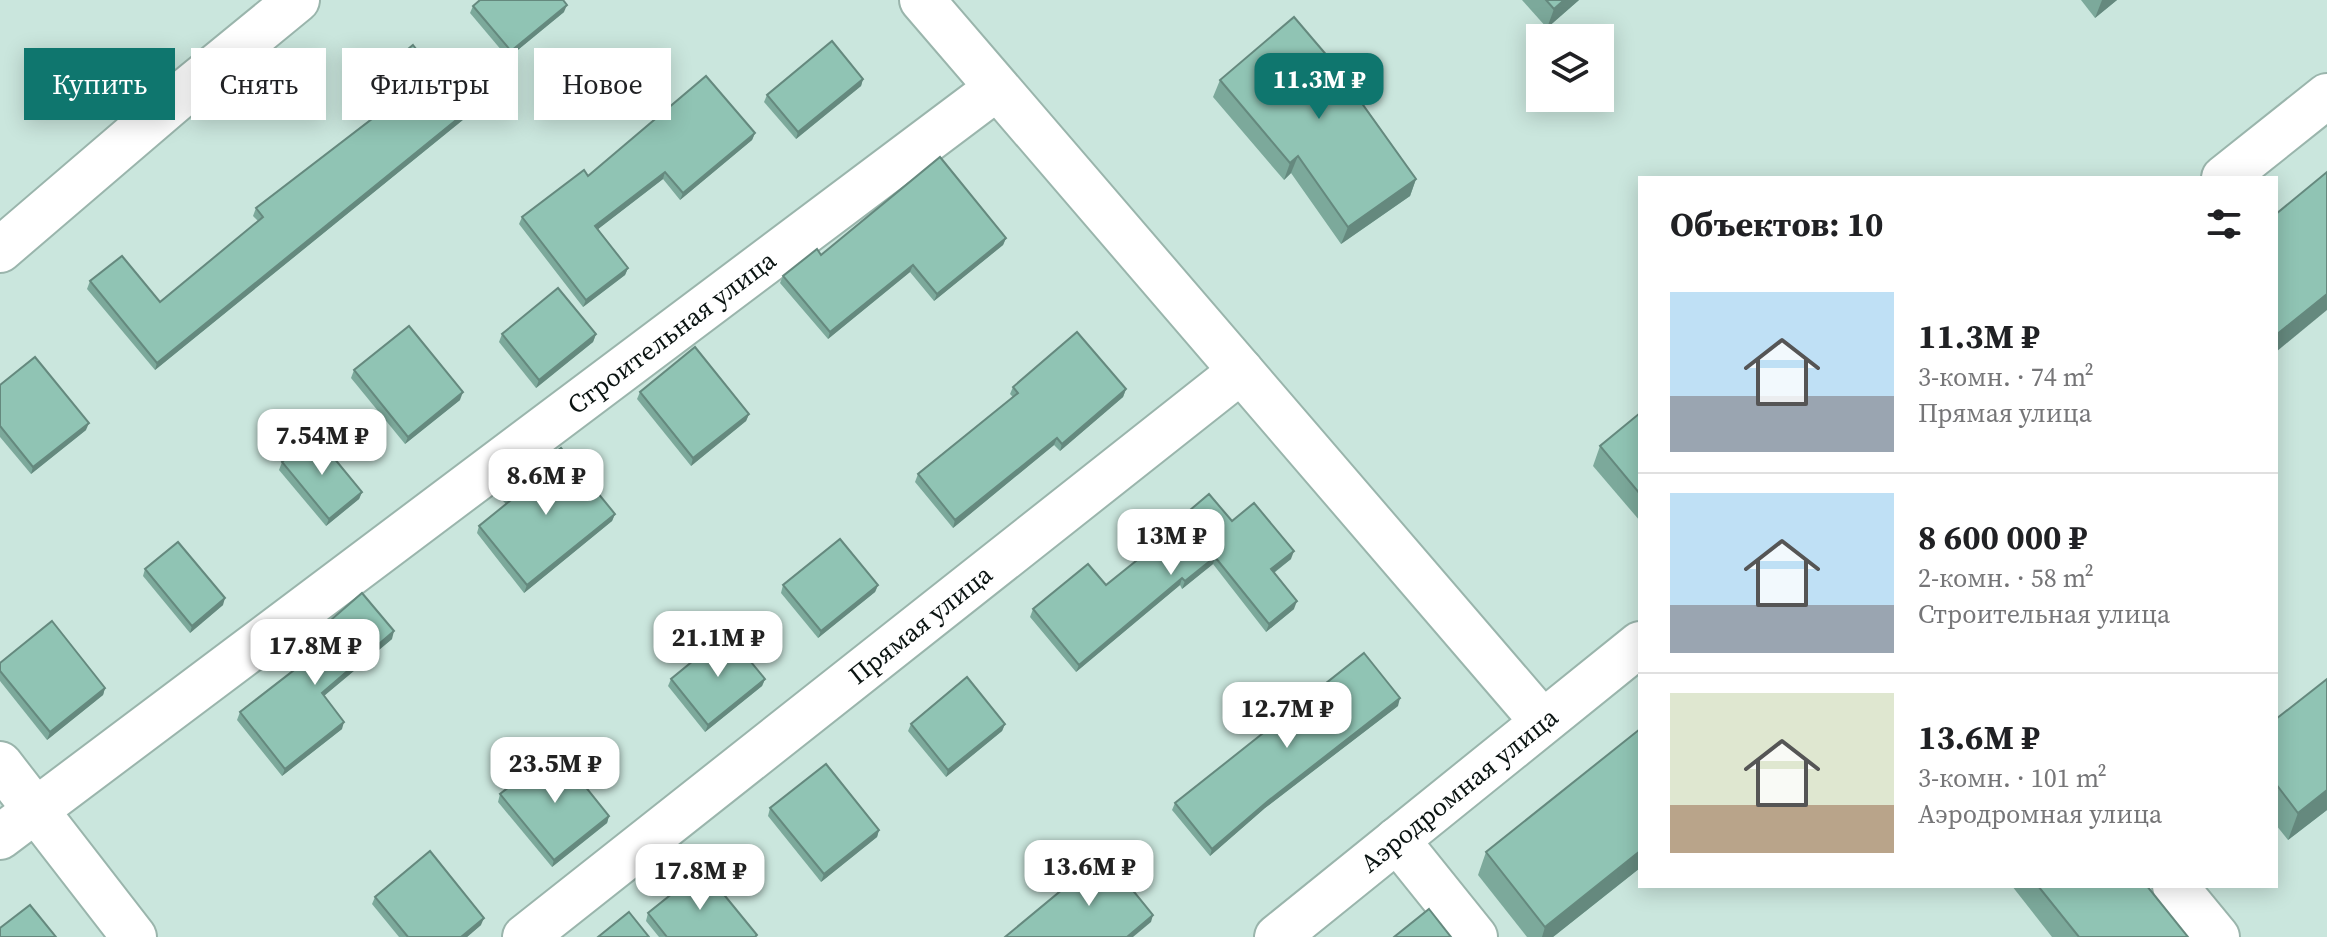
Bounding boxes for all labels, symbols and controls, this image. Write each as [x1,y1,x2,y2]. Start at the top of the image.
map controls [1526,24,1614,112]
button: layers [1526,24,1614,112]
chip: Купить [24,48,175,120]
chip: Снять [191,48,326,120]
chip: Фильтры [342,48,518,120]
chip: Новое [534,48,671,120]
pin: 11.3M ₽ [1245,53,1393,121]
text: 11.3M ₽ [1272,61,1366,97]
text: Объектов: 10 [1670,201,1884,247]
icon: filters [2202,202,2246,246]
street label: Строительная улица [560,242,784,423]
text: 11.3M ₽ [1918,313,2040,359]
icon: home [1734,324,1830,420]
text: 3-комн. · 74 m² [1918,359,2094,395]
text: Прямая улица [1918,395,2092,431]
pin: 7.54M ₽ [248,409,396,477]
text: 7.54M ₽ [275,417,369,453]
pin: 8.6M ₽ [481,449,611,517]
text: 8.6M ₽ [507,457,585,493]
pin: 13M ₽ [1115,509,1227,577]
text: 8 600 000 ₽ [1918,514,2087,560]
text: 13M ₽ [1135,517,1207,553]
icon: home [1734,525,1830,621]
street label: Прямая улица [841,556,1000,693]
text: 2-комн. · 58 m² [1918,560,2094,596]
text: Строительная улица [1918,596,2170,632]
pin: 21.1M ₽ [644,611,792,679]
pin: 17.8M ₽ [241,619,389,687]
text: 21.1M ₽ [671,619,765,655]
text: 17.8M ₽ [268,627,362,663]
pin: 12.7M ₽ [1213,682,1361,750]
text: 12.7M ₽ [1240,690,1334,726]
street label: Аэродромная улица [1353,699,1566,881]
text: 13.6M ₽ [1918,714,2040,760]
icon: home [1734,725,1830,821]
pin: 23.5M ₽ [481,737,629,805]
text: 23.5M ₽ [508,745,602,781]
text: 3-комн. · 101 m² [1918,760,2107,796]
text: Аэродромная улица [1918,796,2162,832]
pin: 13.6M ₽ [1015,840,1163,908]
pin: 17.8M ₽ [626,844,774,912]
text: 13.6M ₽ [1042,848,1136,884]
text: 17.8M ₽ [653,852,747,888]

